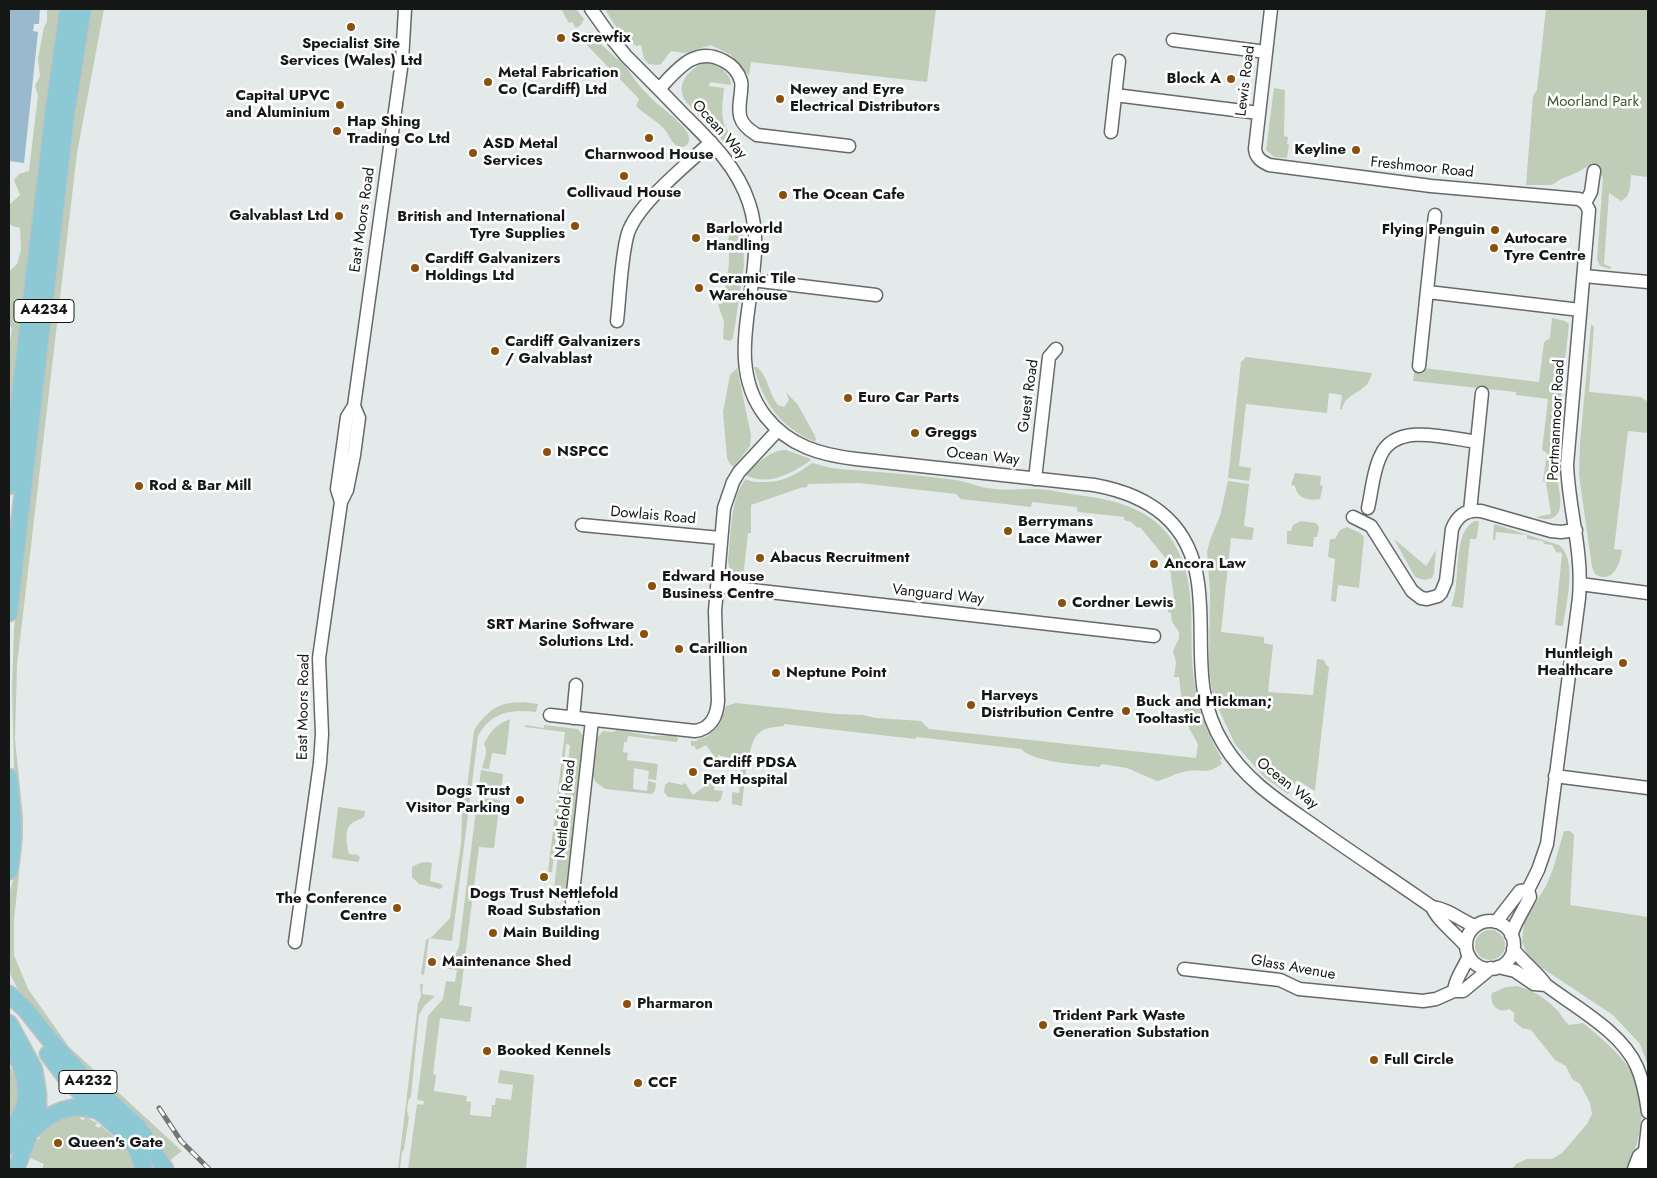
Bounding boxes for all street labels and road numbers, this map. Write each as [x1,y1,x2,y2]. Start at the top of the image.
street label: Lewis Road [1233,45,1259,117]
street label: Ocean Way [688,97,750,163]
street label: Freshmoor Road [1369,154,1475,182]
street label: East Moors Road [347,166,379,274]
road number: A4234 [14,300,74,322]
street label: Guest Road [1015,358,1043,434]
street label: Portmanmoor Road [1545,359,1569,481]
street label: Ocean Way [946,444,1020,470]
street label: Dowlais Road [609,503,697,529]
street label: Vanguard Way [891,581,985,609]
street label: East Moors Road [294,654,314,760]
street label: Ocean Way [1253,754,1321,814]
street label: Nettlefold Road [552,759,580,859]
street label: Glass Avenue [1249,952,1337,984]
road number: A4232 [59,1070,117,1094]

